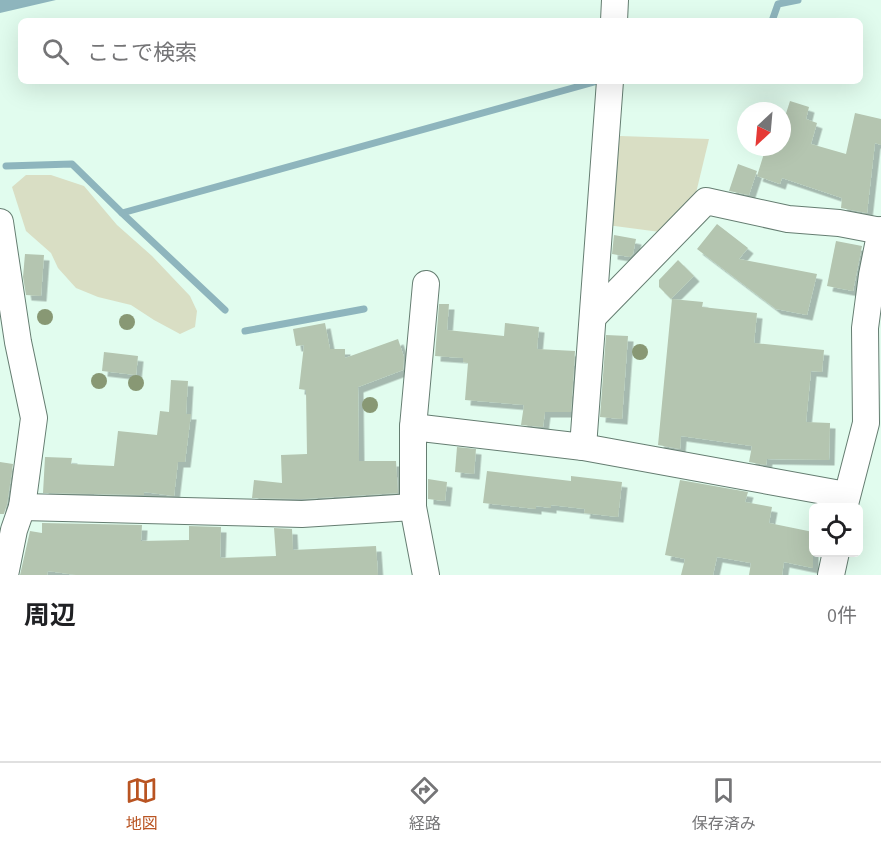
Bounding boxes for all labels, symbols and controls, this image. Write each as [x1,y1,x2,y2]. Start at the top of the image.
search box [18,18,863,84]
icon: search [39,35,72,68]
text: ここで検索 [87,37,197,69]
north arrow [737,102,791,156]
map controls [809,503,863,557]
button: locate [809,503,863,557]
text: 周辺 [24,597,76,634]
text: 0件 [827,602,857,630]
tab: 地図 [125,774,158,835]
tab: 経路 [408,774,441,835]
tab: 保存済み [692,774,756,835]

